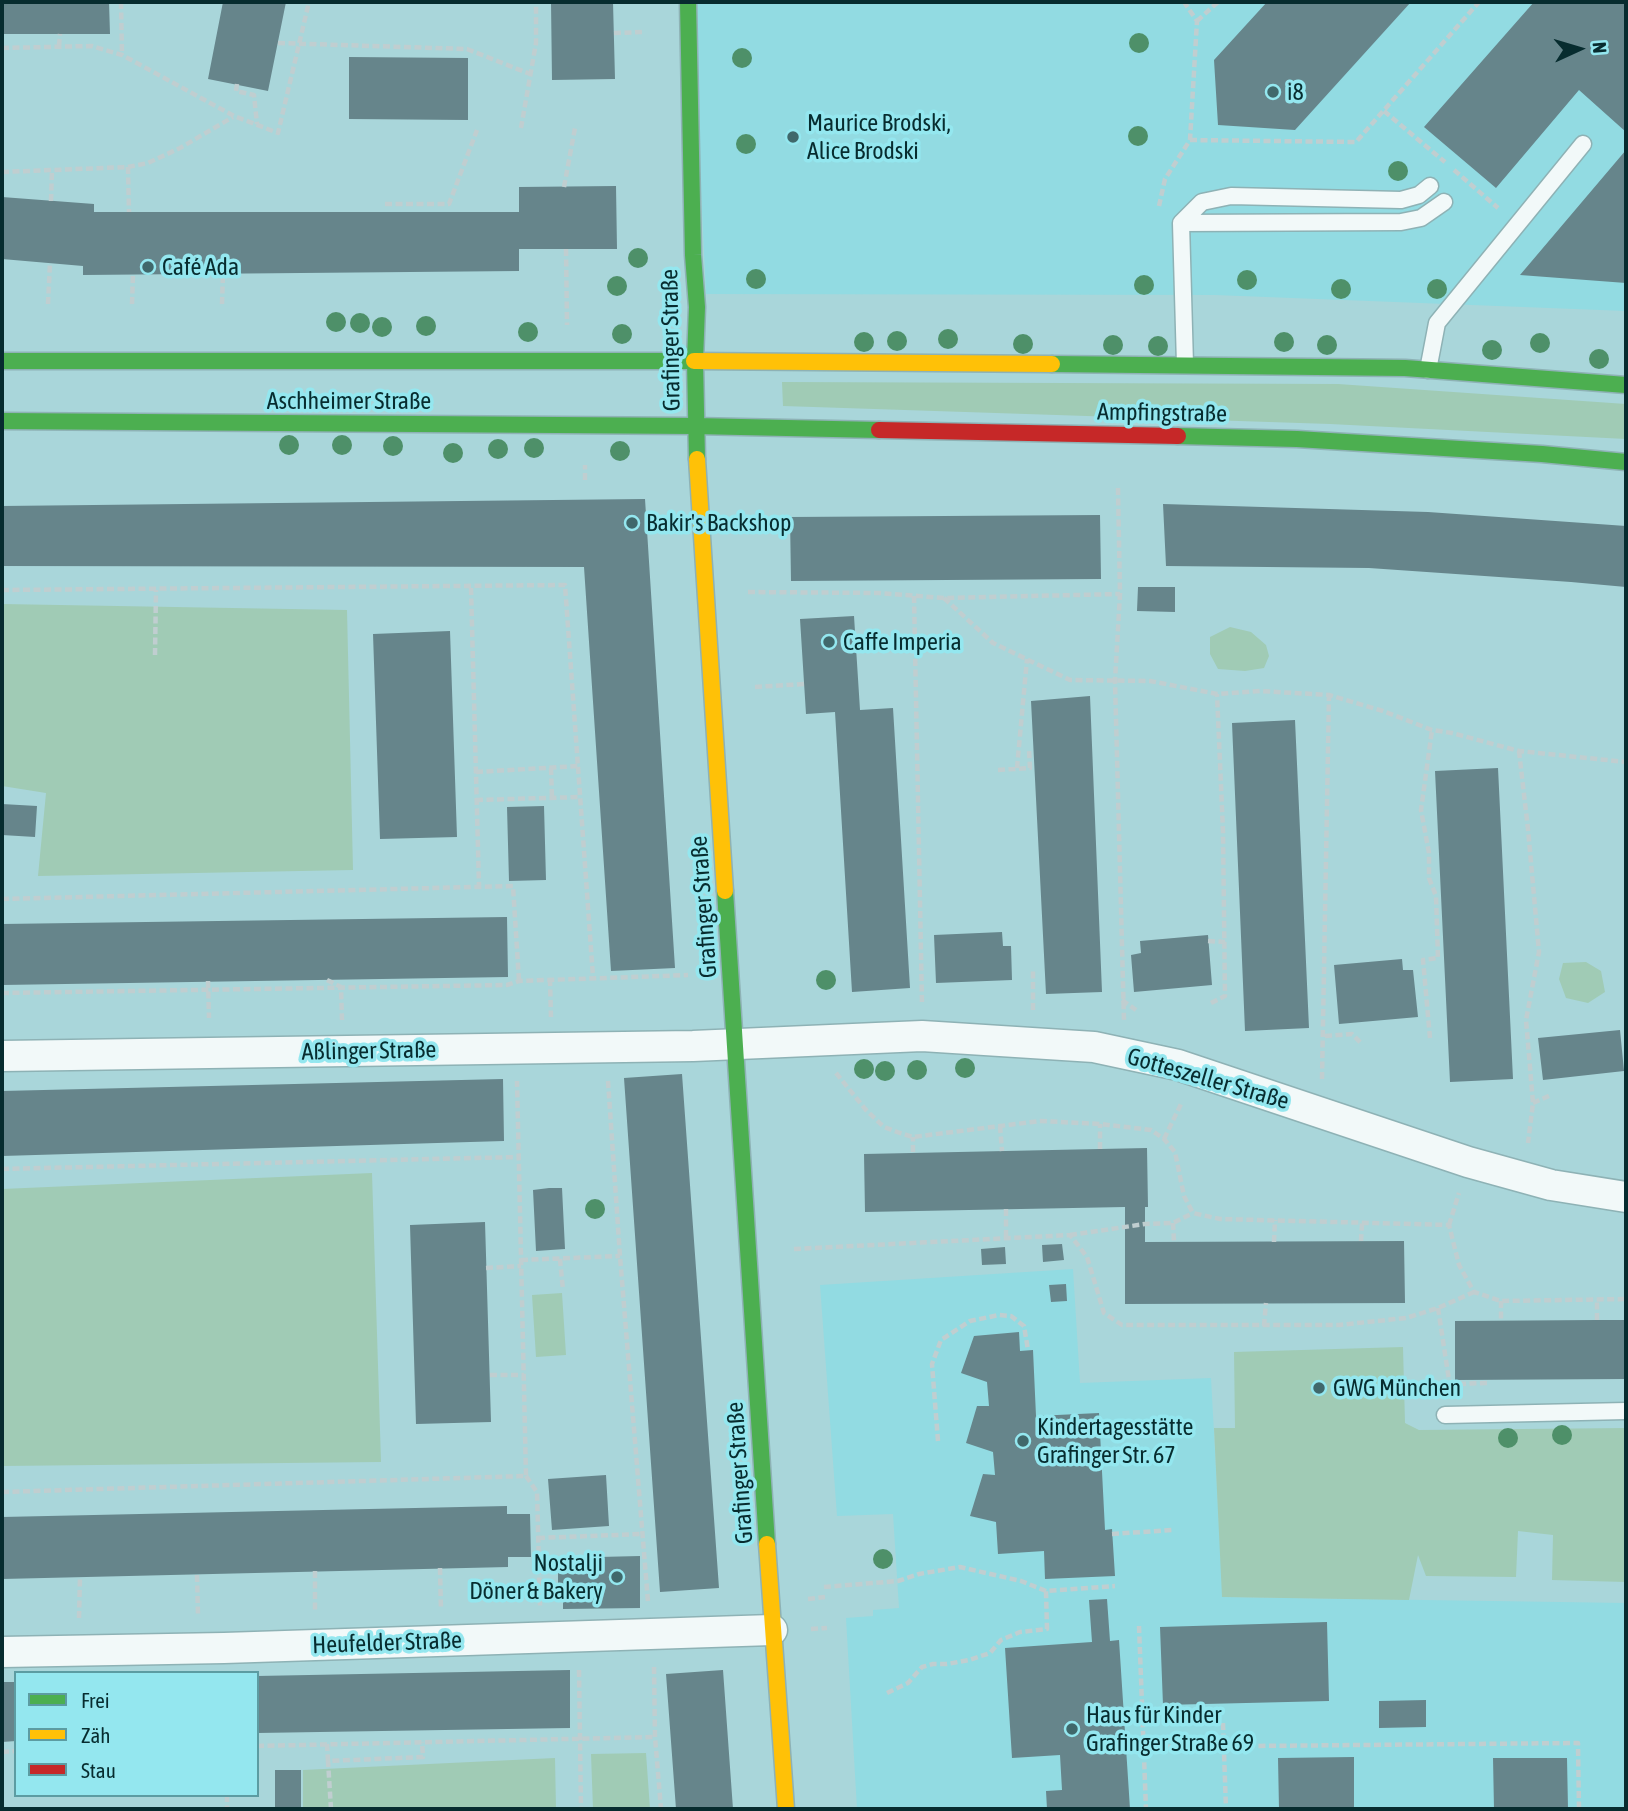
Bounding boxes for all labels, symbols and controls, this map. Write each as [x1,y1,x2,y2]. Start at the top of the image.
north arrow [1544,14,1614,84]
text: N [1589,41,1611,54]
place label: i8 [1287,78,1304,106]
marker: i8 [1265,84,1281,100]
place label: Maurice Brodski, Alice Brodski [807,109,951,165]
marker: Maurice Brodski, Alice Brodski [785,129,801,145]
place label: Café Ada [162,253,239,281]
marker: Café Ada [140,259,156,275]
street label: Grafinger Straße [655,269,687,411]
street label: Aschheimer Straße [267,387,431,415]
street label: Ampfingstraße [1097,397,1227,429]
place label: Bakir's Backshop [646,509,791,537]
marker: Bakir's Backshop [624,515,640,531]
place label: Caffe Imperia [843,628,962,656]
marker: Caffe Imperia [821,634,837,650]
street label: Grafinger Straße [685,835,723,979]
street label: Aßlinger Straße [301,1035,437,1067]
street label: Gotteszeller Straße [1124,1042,1292,1116]
place label: GWG München [1333,1374,1461,1402]
marker: GWG München [1311,1380,1327,1396]
street label: Grafinger Straße [721,1401,759,1545]
place label: Kindertagesstätte Grafinger Str. 67 [1037,1413,1193,1469]
marker: Kindertagesstätte Grafinger Str. 67 [1015,1433,1031,1449]
place label: Nostalji Döner & Bakery [469,1549,603,1605]
marker: Nostalji Döner & Bakery [609,1569,625,1585]
street label: Heufelder Straße [312,1626,462,1660]
legend [14,1671,259,1797]
text: Frei [81,1688,110,1712]
place label: Haus für Kinder Grafinger Straße 69 [1086,1701,1254,1757]
marker: Haus für Kinder Grafinger Straße 69 [1064,1721,1080,1737]
text: Zäh [81,1723,110,1747]
text: Stau [81,1758,116,1782]

